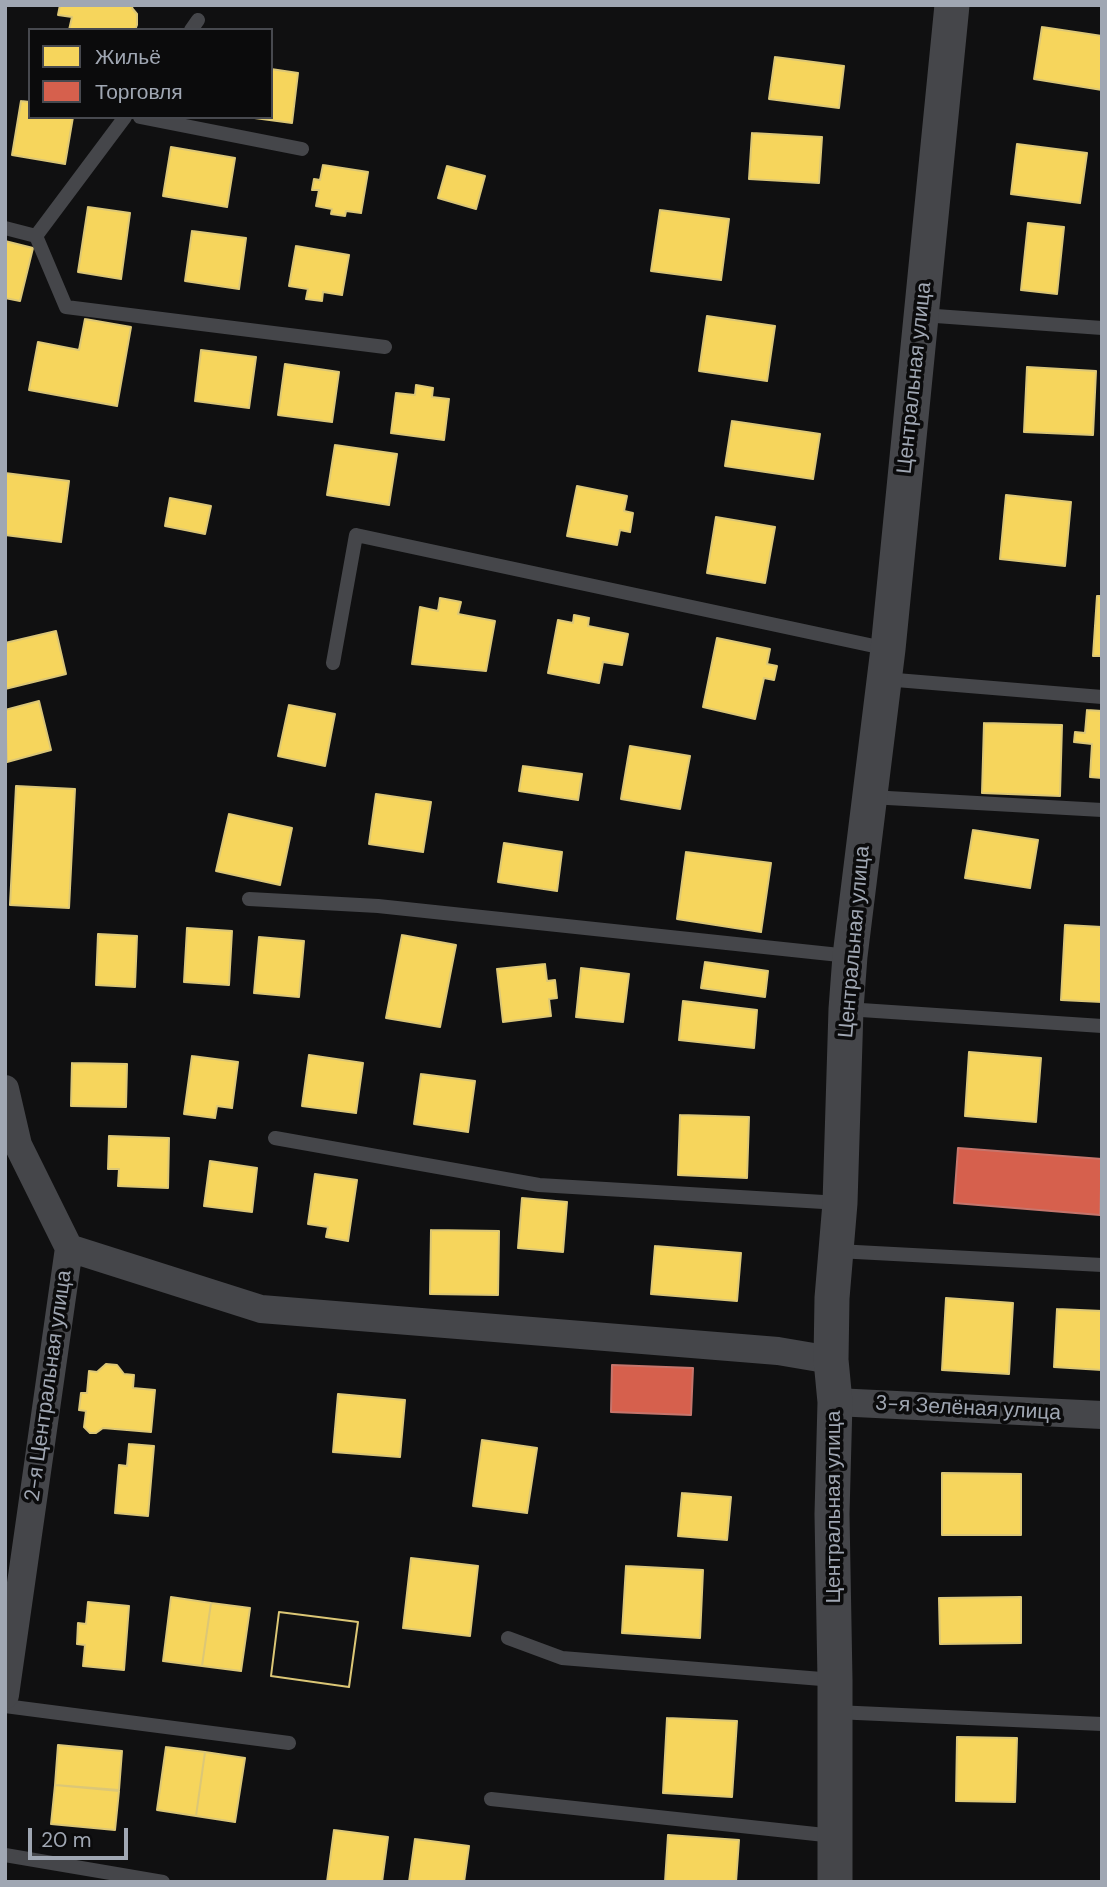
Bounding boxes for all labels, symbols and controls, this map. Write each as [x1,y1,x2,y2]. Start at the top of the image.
legend [28,28,273,119]
text: Жильё [95,43,161,71]
text: Торговля [95,78,183,106]
street label: Центральная улица [892,281,938,475]
street label: Центральная улица [834,845,876,1039]
street label: 2-я Центральная улица [20,1269,78,1503]
street label: 3-я Зелёная улица [874,1392,1062,1426]
street label: Центральная улица [821,1411,847,1603]
scale bar [32,1814,131,1858]
text: 20 m [41,1826,92,1854]

